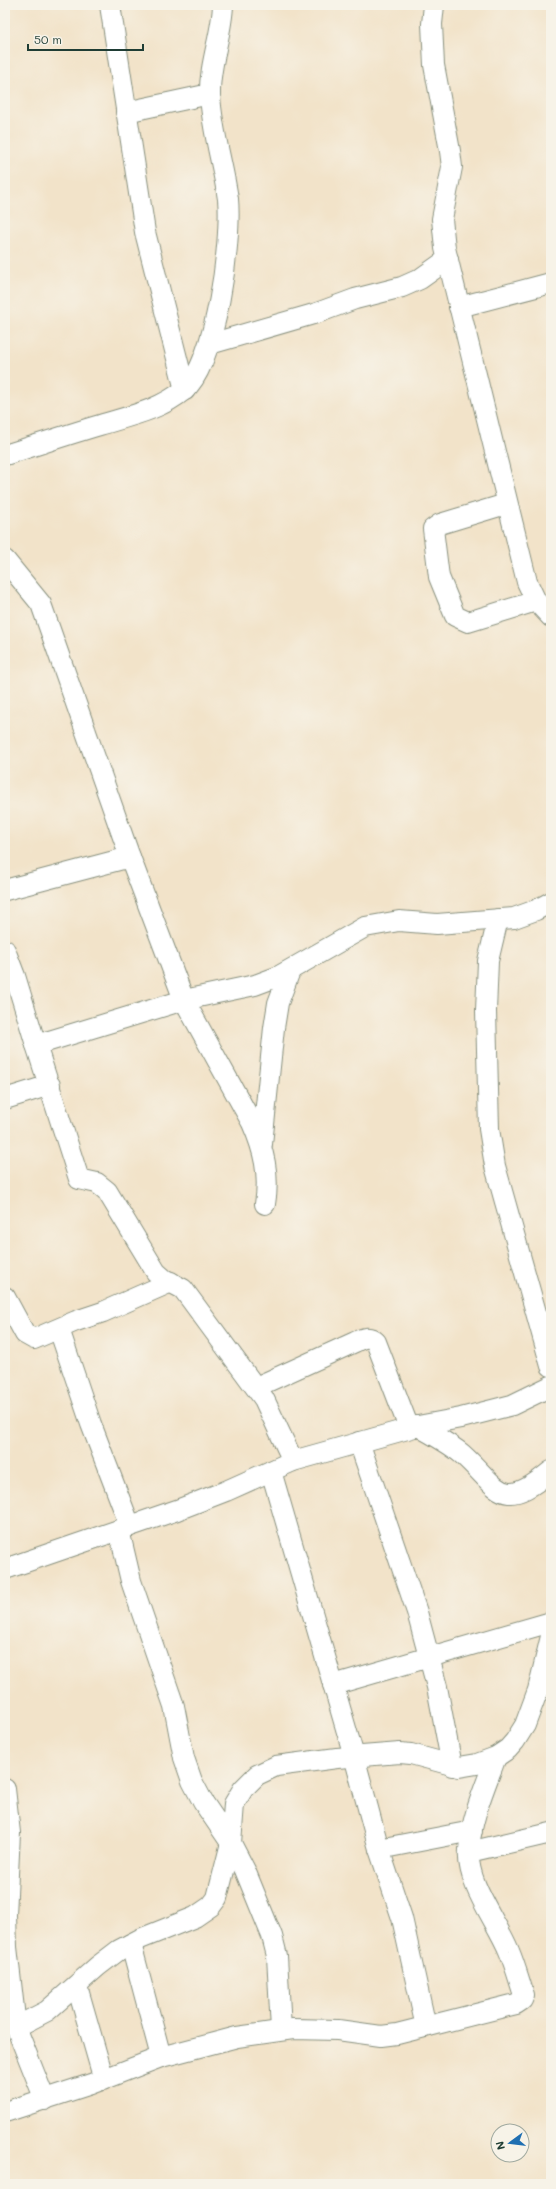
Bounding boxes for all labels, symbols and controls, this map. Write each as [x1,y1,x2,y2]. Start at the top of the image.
scale bar [28,26,143,52]
text: 50 m [34,31,62,47]
north arrow [490,2123,530,2163]
text: N [492,2140,508,2152]

